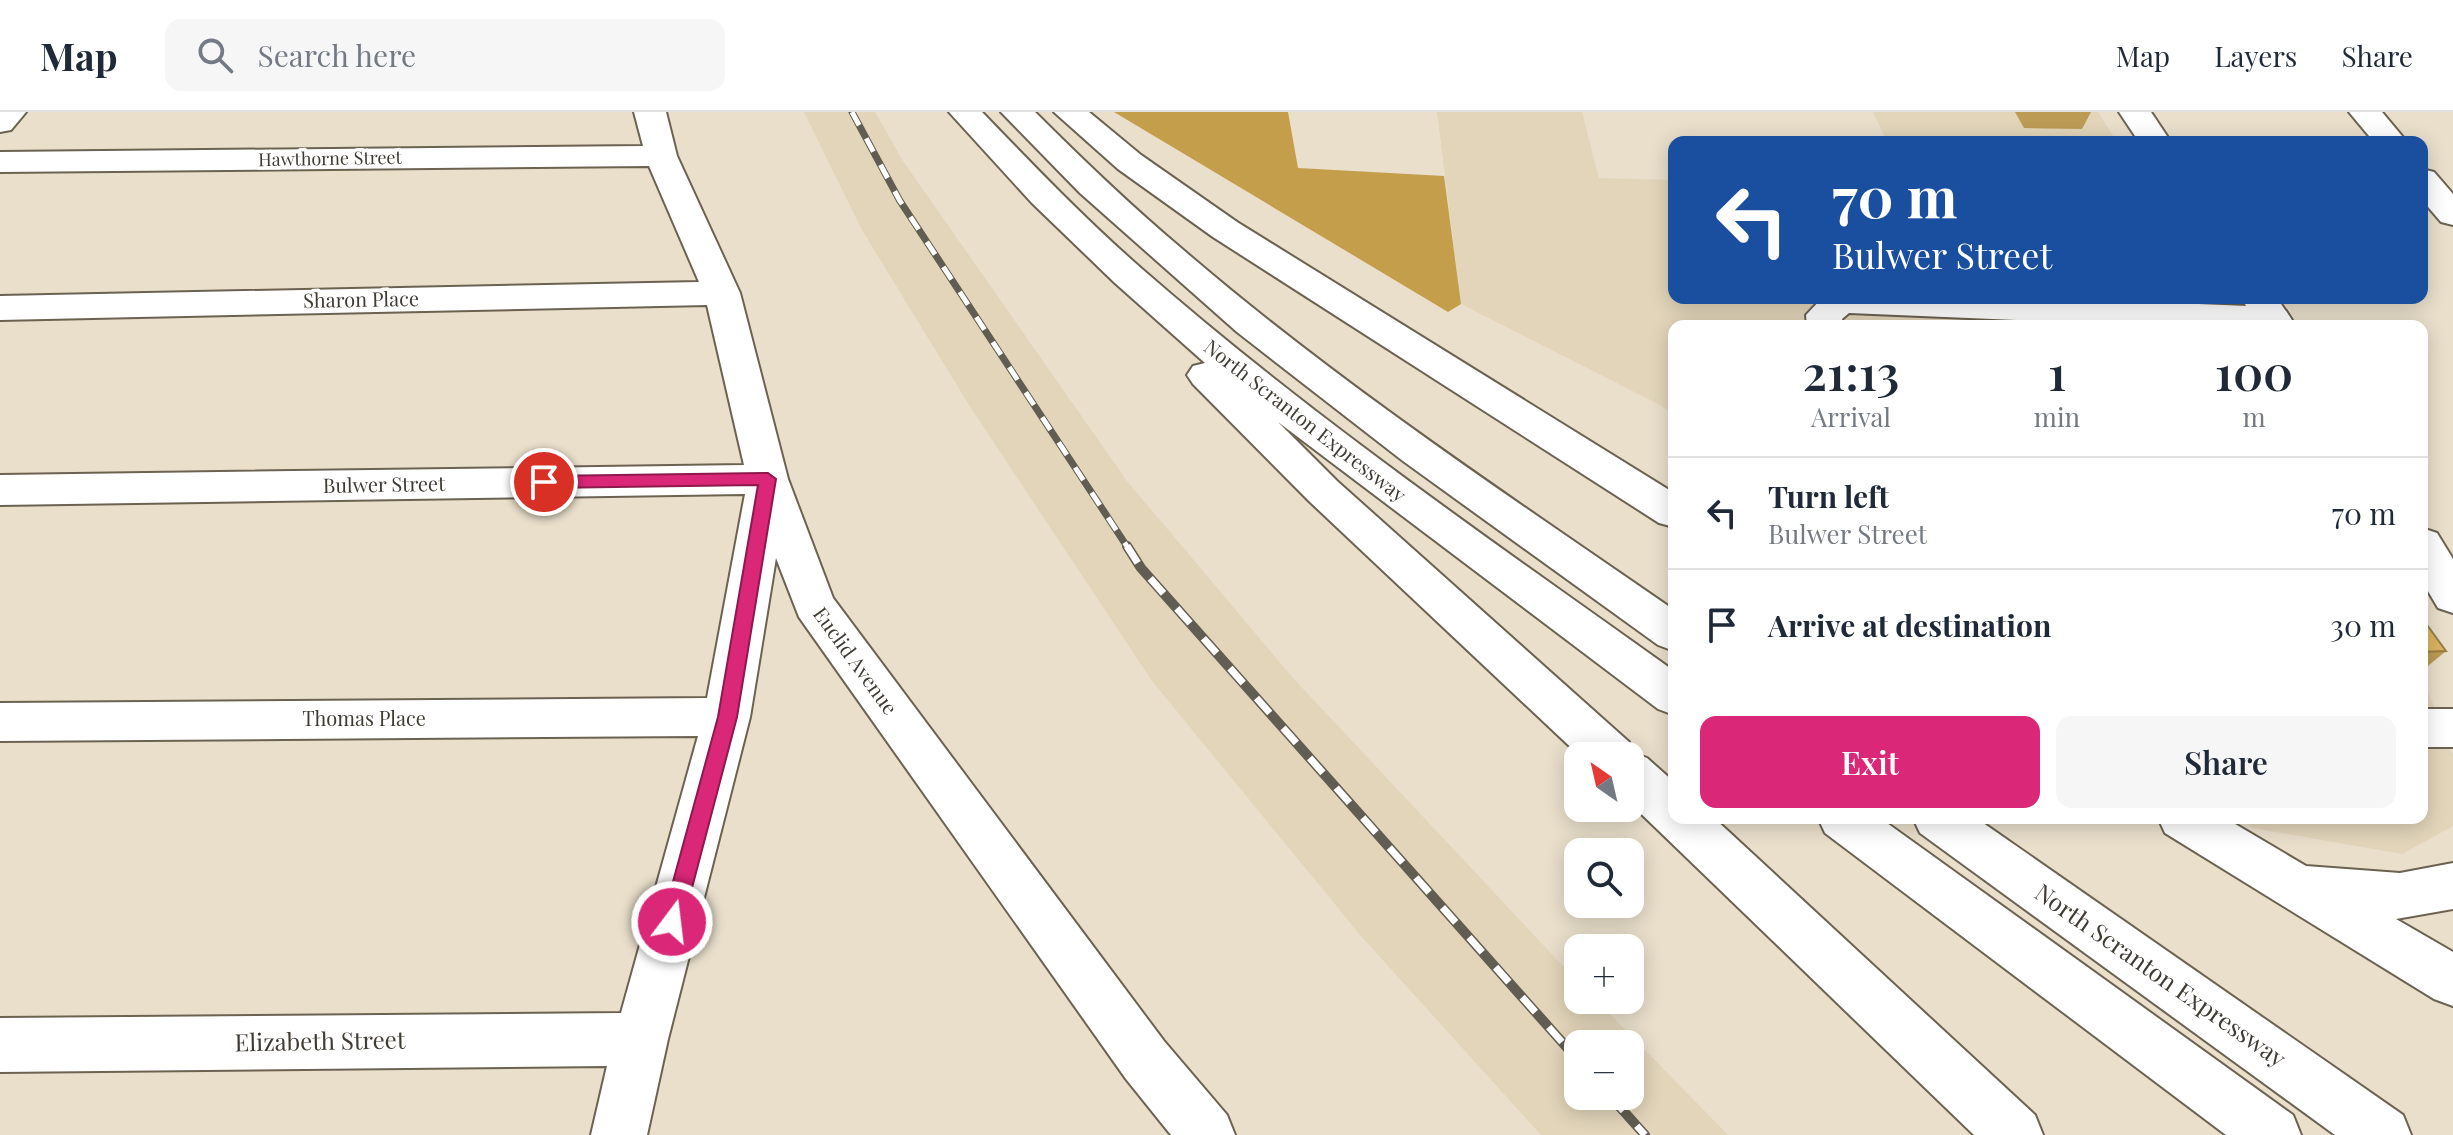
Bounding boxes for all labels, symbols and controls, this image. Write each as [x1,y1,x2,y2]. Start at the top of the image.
search box [165,19,725,91]
text: Map [40,30,117,81]
icon: search [193,33,237,77]
text: Search here [257,35,416,75]
text: Map [2116,37,2170,74]
text: Layers [2214,37,2297,74]
text: Share [2341,37,2413,74]
street label: Hawthorne Street [258,145,403,171]
text: 70 m [1832,158,1957,233]
icon: left [1700,168,1804,272]
text: Bulwer Street [1832,230,2052,278]
street label: Sharon Place [303,284,419,313]
street label: North Scranton Expressway [1199,332,1413,507]
text: 21:13 [1803,339,1899,403]
text: 1 [2048,339,2066,403]
text: 100 [2215,339,2293,403]
text: Arrival [1811,399,1891,434]
text: min [2034,399,2080,434]
text: m [2242,399,2266,434]
pin [510,448,578,516]
icon: arrive [522,460,566,504]
street label: Bulwer Street [323,469,446,498]
text: Turn left [1768,476,1889,516]
icon: left [1700,491,1744,535]
text: 70 m [2332,493,2396,533]
text: Bulwer Street [1768,516,1927,551]
street label: Euclid Avenue [808,601,904,719]
icon: arrive [1700,603,1744,647]
text: Arrive at destination [1768,605,2051,645]
text: 30 m [2330,605,2396,645]
street label: Thomas Place [302,704,426,731]
button: Exit [1700,716,2040,808]
button: Share [2056,716,2396,808]
north arrow [1564,742,1644,822]
map controls [1564,742,1644,1110]
button: search [1564,838,1644,918]
street label: North Scranton Expressway [2029,875,2293,1073]
position arrow [630,880,714,964]
button: + [1564,934,1644,1014]
street label: Elizabeth Street [234,1023,406,1057]
button: − [1564,1030,1644,1110]

